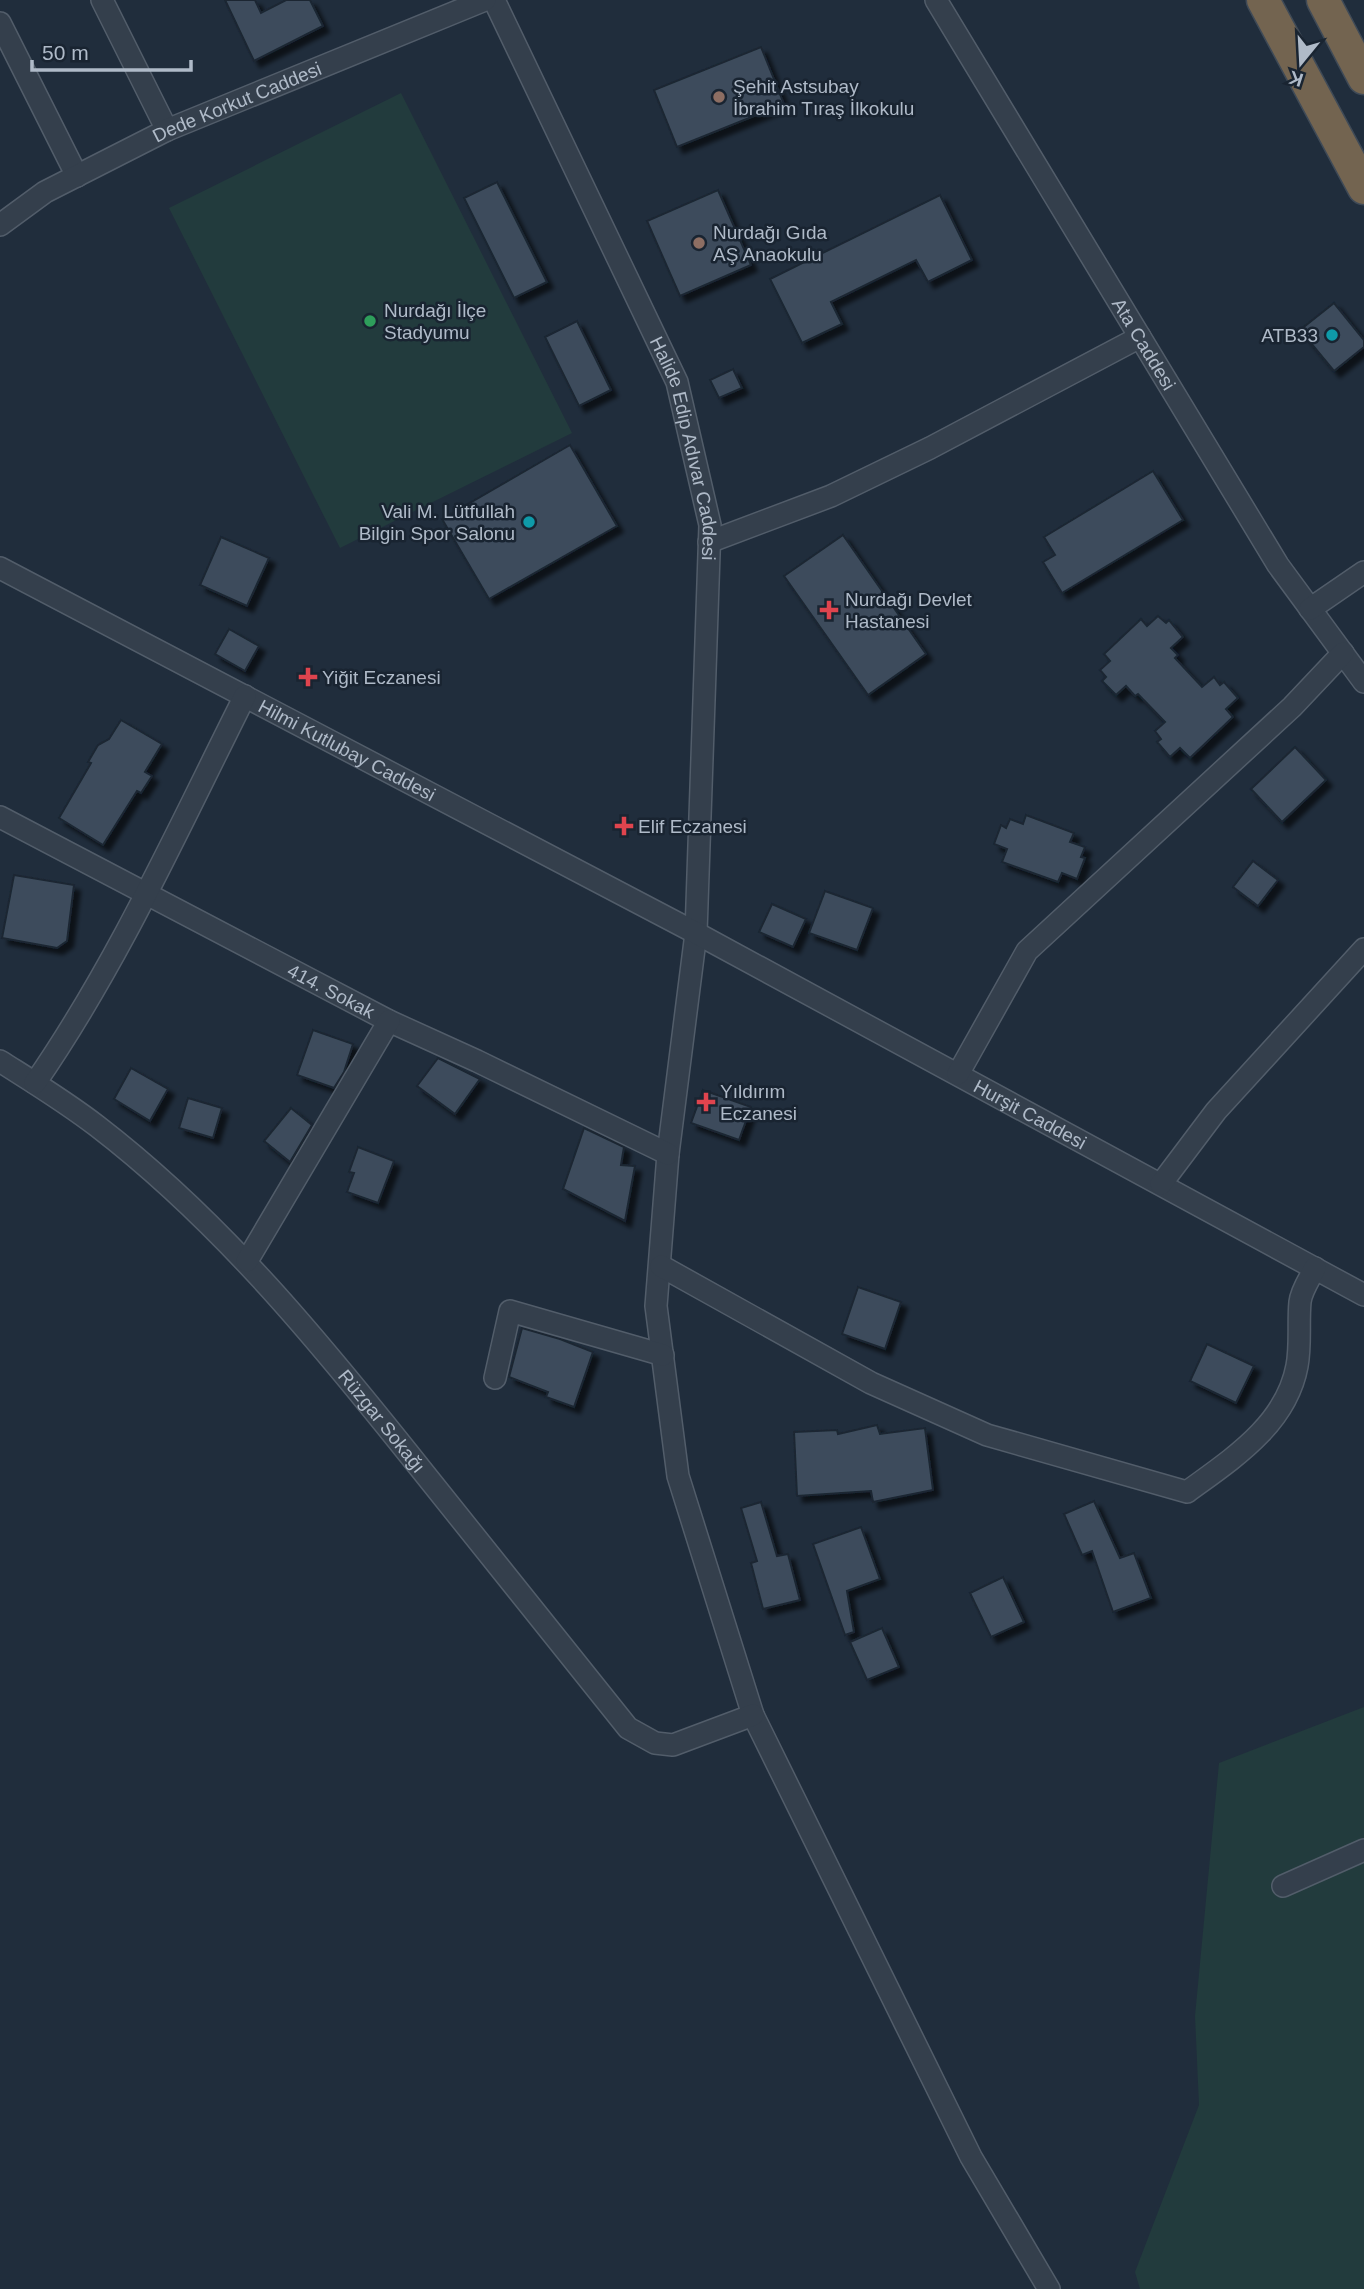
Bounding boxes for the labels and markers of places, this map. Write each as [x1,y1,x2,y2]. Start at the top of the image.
place label: Şehit Astsubay İbrahim Tıraş İlkokulu [733,76,914,119]
marker: Şehit Astsubay İbrahim Tıraş İlkokulu [711,89,727,105]
place label: Nurdağı Gıda AŞ Anaokulu [713,222,827,265]
marker: Nurdağı Gıda AŞ Anaokulu [691,235,707,251]
place label: Nurdağı İlçe Stadyumu [384,300,486,343]
marker: Nurdağı İlçe Stadyumu [362,313,378,329]
place label: ATB33 [1261,325,1318,346]
marker: ATB33 [1324,327,1340,343]
place label: Vali M. Lütfullah Bilgin Spor Salonu [359,501,515,544]
marker: Vali M. Lütfullah Bilgin Spor Salonu [521,514,537,530]
place label: Nurdağı Devlet Hastanesi [845,589,972,632]
marker: Nurdağı Devlet Hastanesi [819,600,839,620]
place label: Yiğit Eczanesi [322,667,441,688]
marker: Yiğit Eczanesi [300,669,316,685]
place label: Elif Eczanesi [638,816,747,837]
marker: Elif Eczanesi [616,818,632,834]
place label: Yıldırım Eczanesi [720,1081,797,1124]
marker: Yıldırım Eczanesi [698,1094,714,1110]

